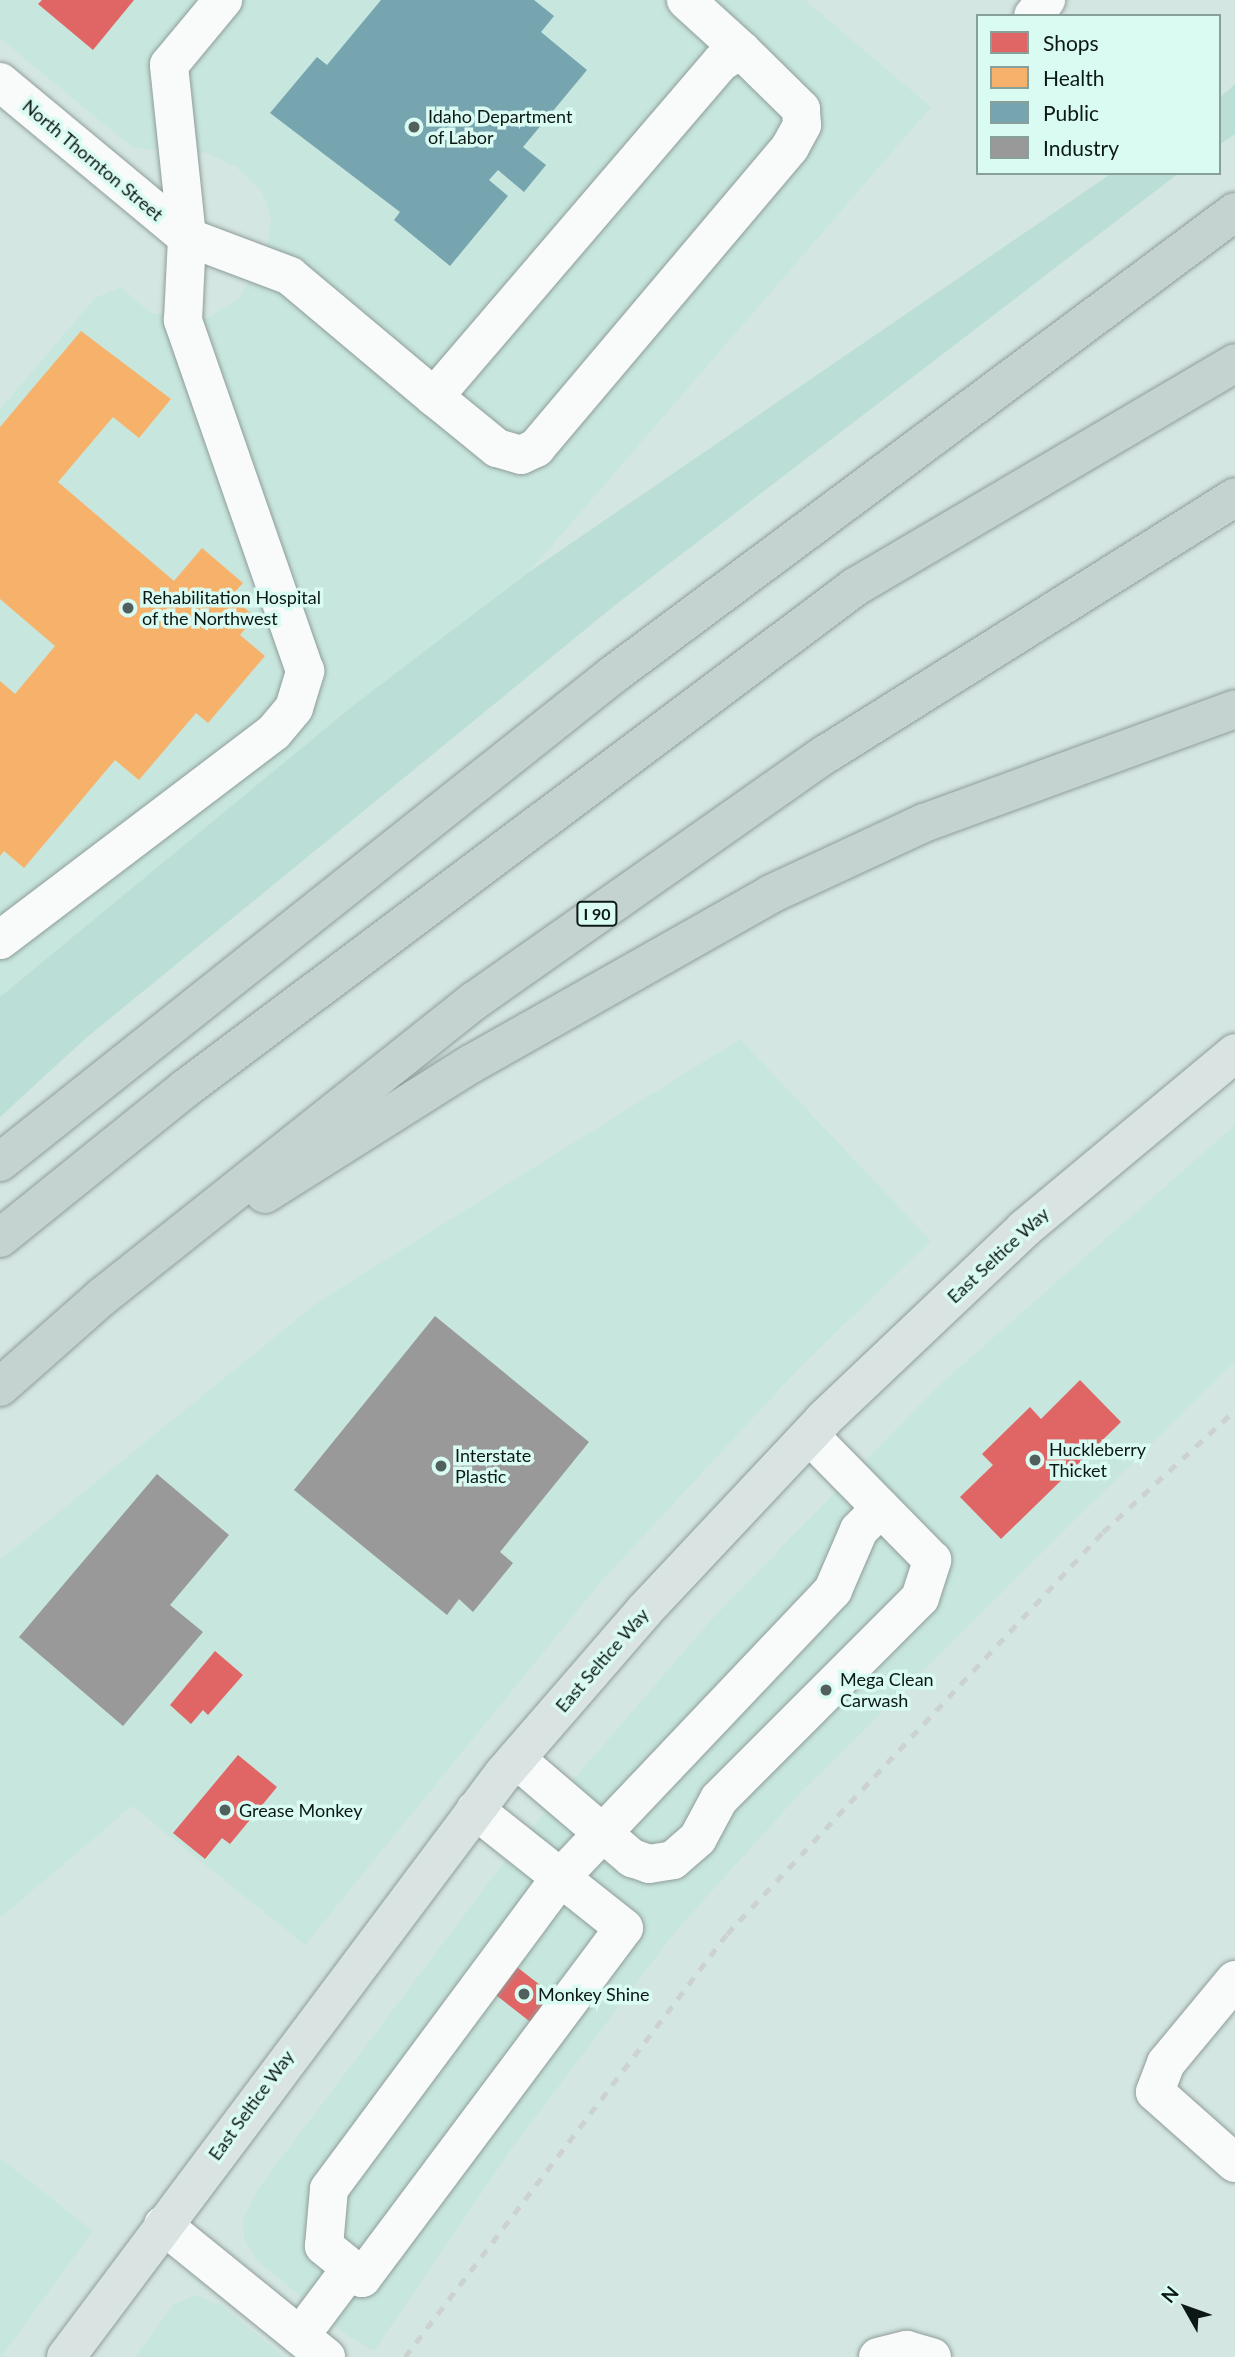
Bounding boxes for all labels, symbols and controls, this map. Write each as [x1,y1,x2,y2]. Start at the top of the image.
legend [976,14,1221,175]
text: Shops [1043,30,1099,55]
text: Health [1043,65,1104,90]
street label: North Thornton Street [18,95,168,225]
text: Public [1043,100,1099,125]
place label: Idaho Department of Labor [428,106,572,148]
marker: Idaho Department of Labor [406,119,422,135]
text: Industry [1043,135,1119,160]
place label: Rehabilitation Hospital of the Northwest [142,587,321,630]
marker: Rehabilitation Hospital of the Northwest [120,600,136,616]
road number: I 90 [576,902,618,926]
street label: East Seltice Way [943,1202,1053,1308]
place label: Huckleberry Thicket [1049,1439,1146,1482]
place label: Interstate Plastic [455,1445,531,1488]
marker: Huckleberry Thicket [1027,1452,1043,1468]
marker: Interstate Plastic [433,1458,449,1474]
street label: East Seltice Way [551,1604,653,1716]
place label: Mega Clean Carwash [840,1669,934,1712]
marker: Mega Clean Carwash [818,1682,834,1698]
place label: Grease Monkey [239,1799,362,1821]
marker: Grease Monkey [217,1802,233,1818]
place label: Monkey Shine [538,1983,650,2005]
marker: Monkey Shine [516,1986,532,2002]
street label: East Seltice Way [204,2046,298,2164]
north arrow [1151,2273,1221,2343]
text: N [1156,2281,1183,2307]

